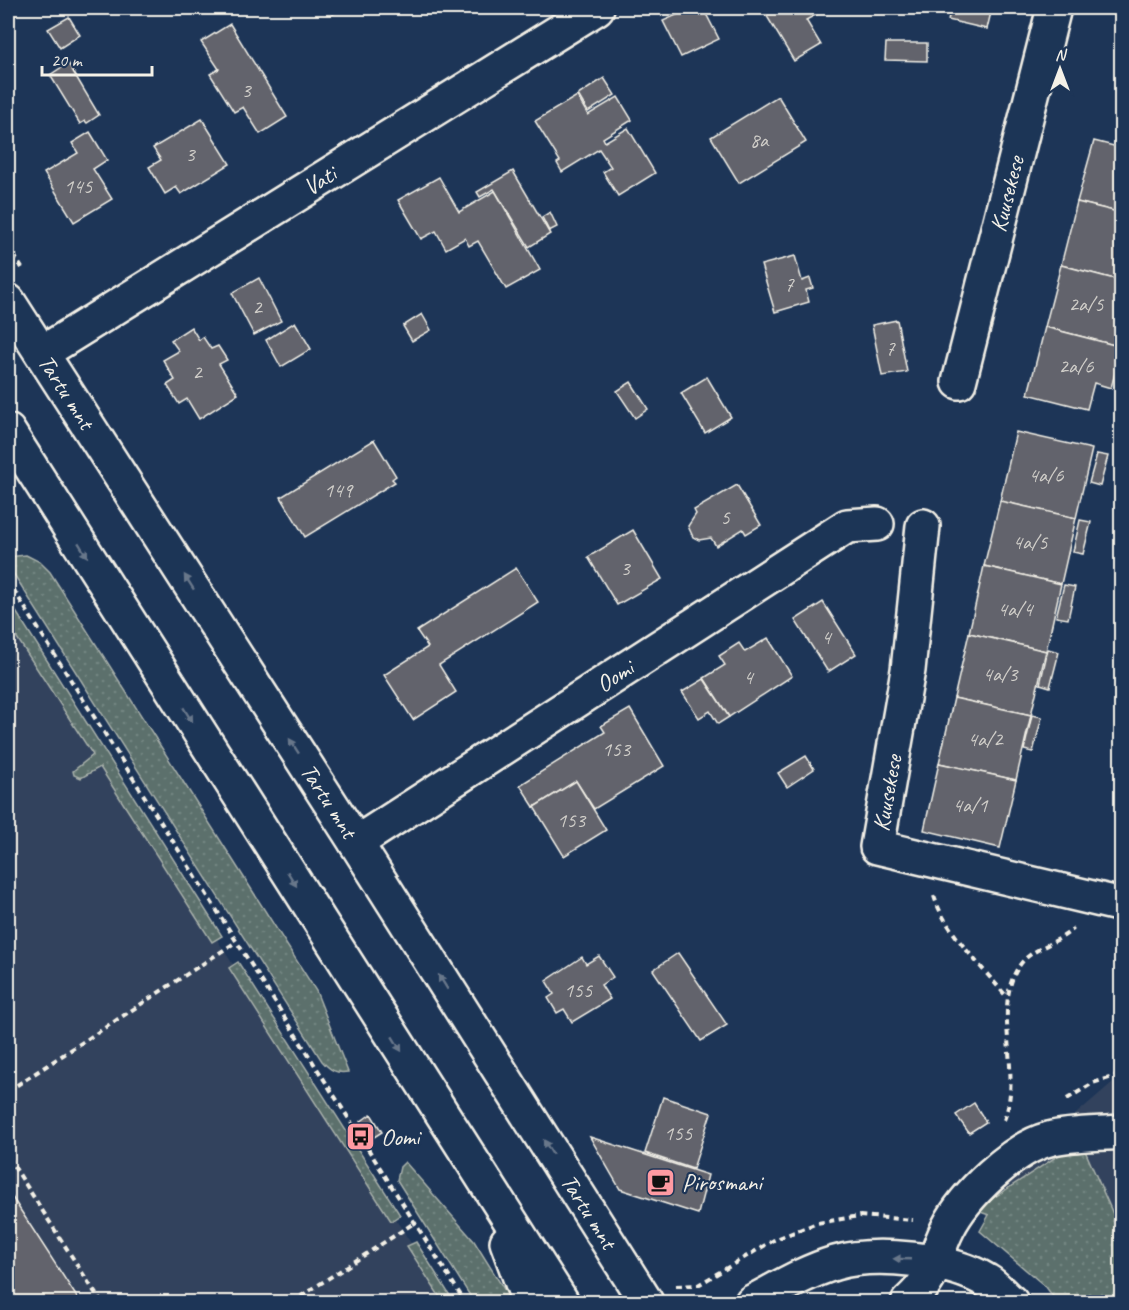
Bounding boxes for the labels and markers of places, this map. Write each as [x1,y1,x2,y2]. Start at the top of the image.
bus stop icon: Oomi [344,1121,376,1153]
place label: Oomi [381,1122,422,1152]
cafe icon: Pirosmani [645,1166,677,1198]
place label: Pirosmani [682,1167,764,1197]

